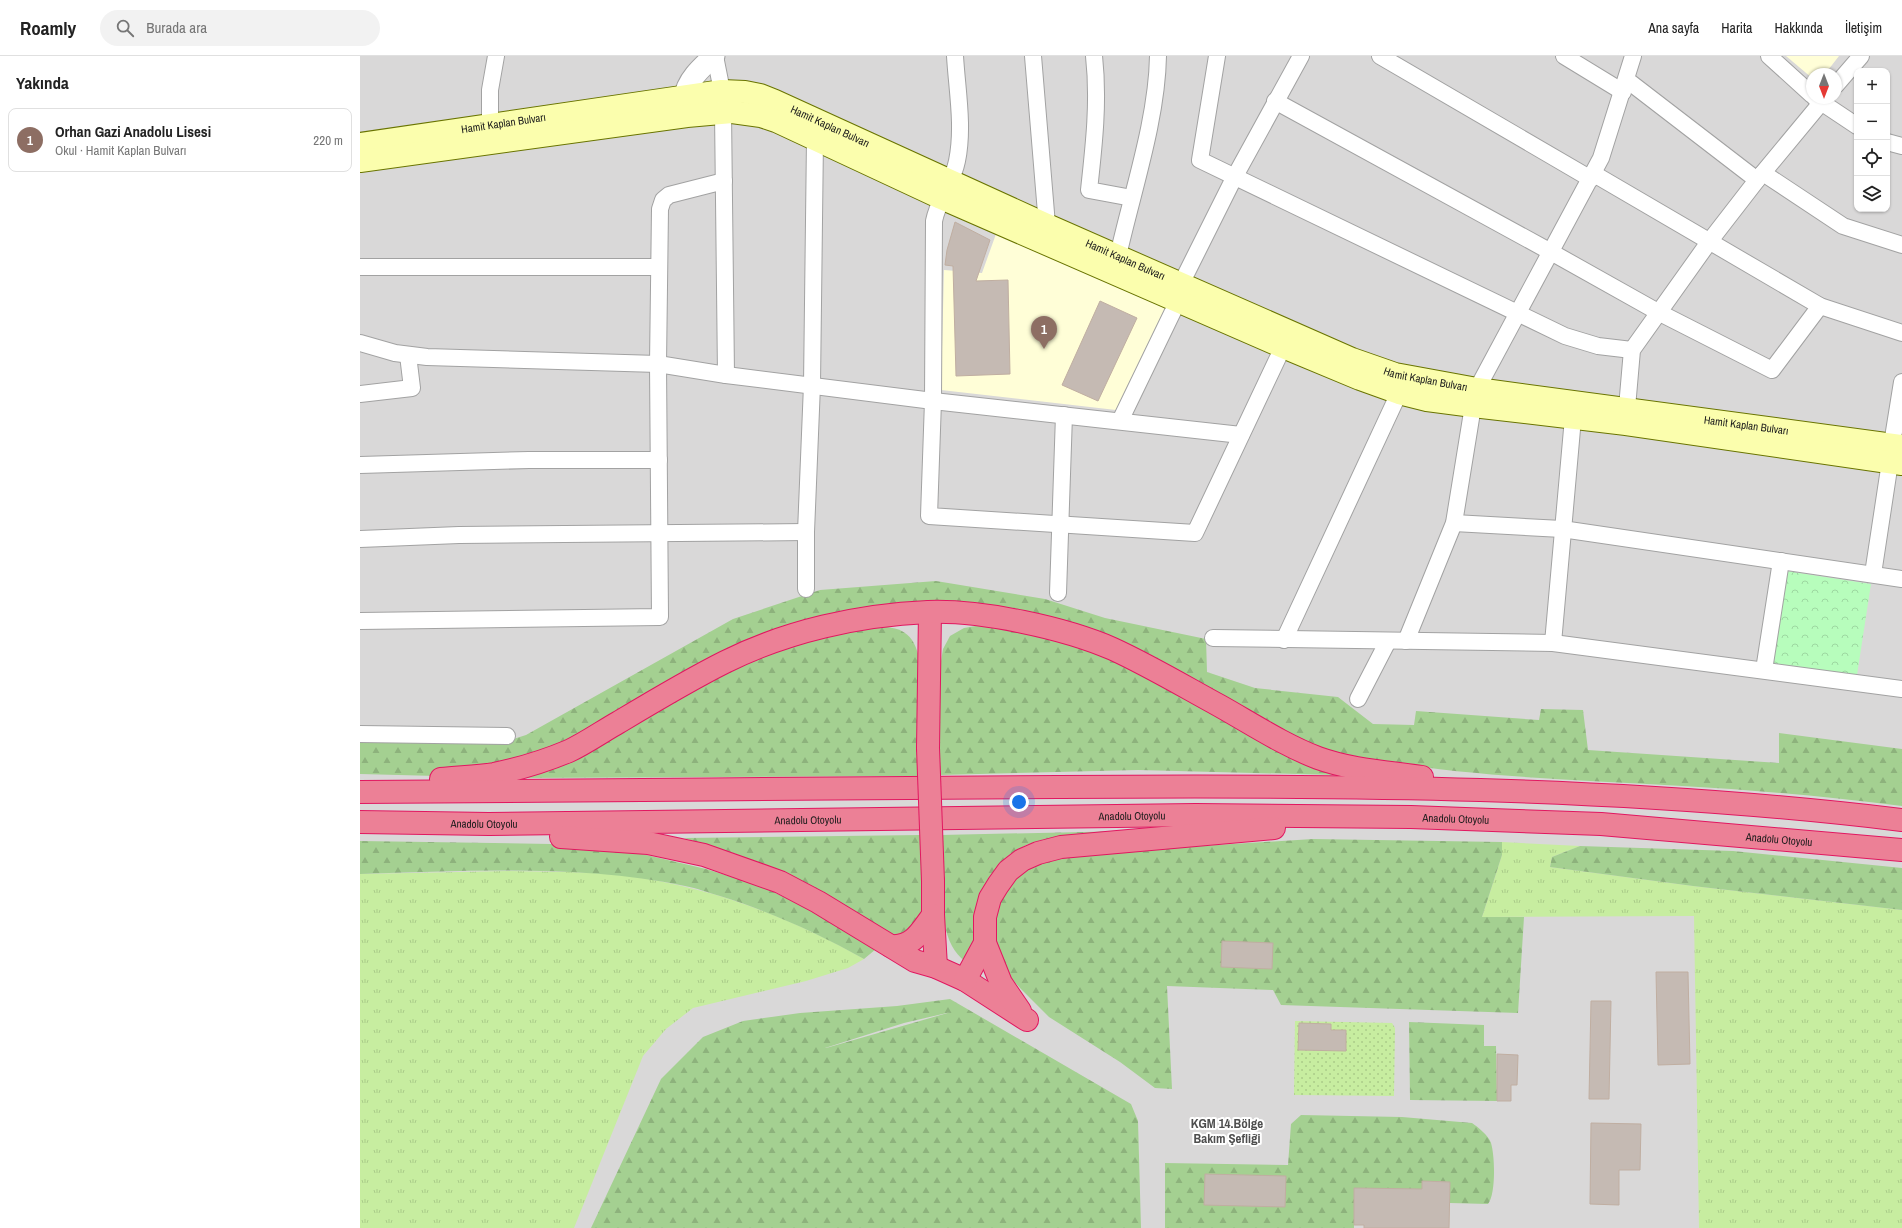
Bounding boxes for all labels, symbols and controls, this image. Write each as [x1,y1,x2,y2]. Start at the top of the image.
search box [100,10,380,46]
text: Roamly [20,15,76,41]
icon: search [114,17,136,39]
text: Burada ara [146,17,207,38]
text: Ana sayfa [1648,19,1699,37]
text: Harita [1721,19,1752,37]
text: Hakkında [1774,19,1823,37]
text: İletişim [1845,19,1882,37]
north arrow [1806,68,1842,104]
map controls [1854,68,1890,212]
button: + [1854,68,1890,104]
text: Yakında [16,71,69,94]
street label: Hamit Kaplan Bulvarı [788,102,872,150]
button: − [1854,104,1890,140]
street label: Hamit Kaplan Bulvarı [460,110,547,136]
text: Orhan Gazi Anadolu Lisesi [55,121,211,142]
text: 1 [27,132,33,149]
text: 220 m [313,132,343,149]
button: locate [1854,140,1890,176]
text: Okul · Hamit Kaplan Bulvarı [55,142,187,159]
button: layers [1854,176,1890,212]
street label: Hamit Kaplan Bulvarı [1084,236,1167,283]
pin: 1 [1031,316,1057,349]
street label: Hamit Kaplan Bulvarı [1382,364,1469,394]
street label: Hamit Kaplan Bulvarı [1703,412,1790,438]
your location [1009,792,1029,812]
street label: Anadolu Otoyolu [1097,808,1165,823]
street label: Anadolu Otoyolu [1421,810,1490,827]
street label: Anadolu Otoyolu [773,813,841,827]
street label: Anadolu Otoyolu [449,816,518,831]
street label: Anadolu Otoyolu [1744,829,1813,849]
district label: KGM 14.Bölge Bakım Şefliği [1191,1115,1263,1147]

